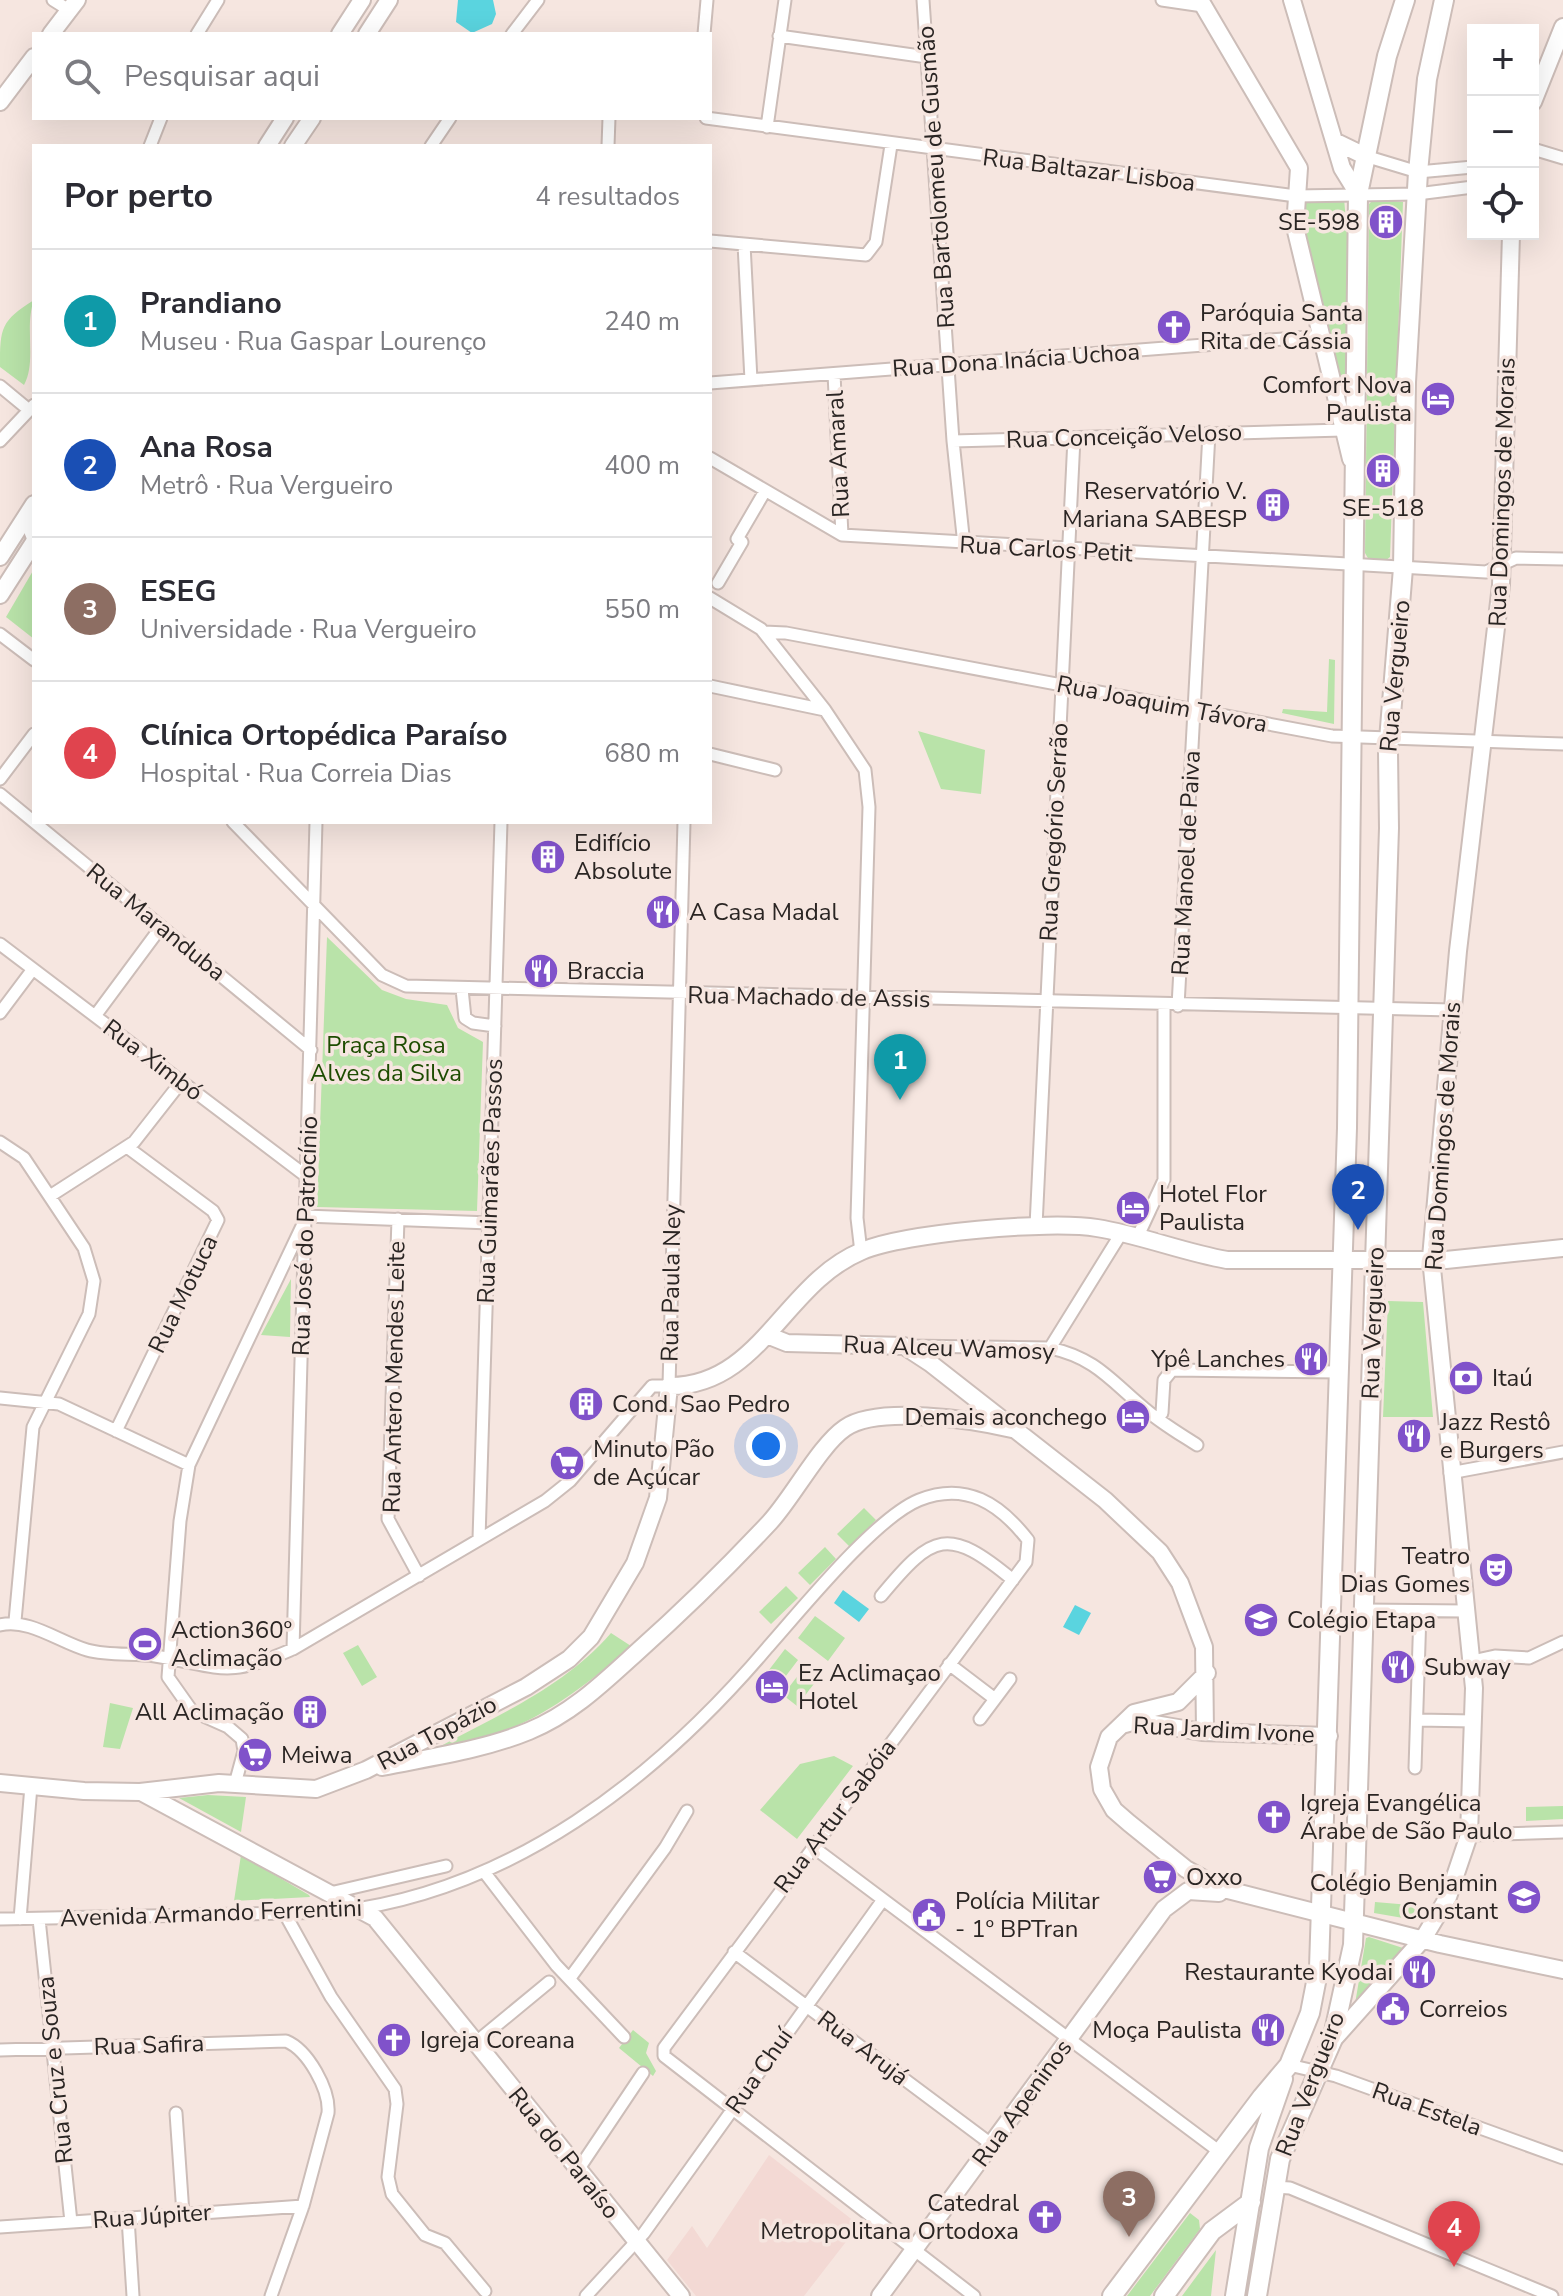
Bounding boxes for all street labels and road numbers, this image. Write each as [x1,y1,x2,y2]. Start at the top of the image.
street label: Rua Bartolomeu de Gusmão [909,25,963,329]
street label: Rua Baltazar Lisboa [981,141,1197,199]
street label: Rua Dona Inácia Uchoa [891,335,1141,385]
street label: Rua Domingos de Morais [1481,357,1523,627]
street label: Rua Amaral [819,390,857,518]
street label: Rua Conceição Veloso [1005,416,1243,456]
street label: Rua Carlos Petit [959,528,1134,570]
street label: Rua Vergueiro [1372,599,1418,753]
street label: Rua Joaquim Távora [1054,668,1270,740]
street label: Rua Gregório Serrão [1032,722,1076,942]
street label: Rua Manoel de Paiva [1164,750,1208,976]
street label: Rua Maranduba [80,856,232,988]
street label: Rua Machado de Assis [687,979,931,1015]
street label: Rua Domingos de Morais [1418,1000,1468,1272]
street label: Rua Ximbó [96,1012,210,1108]
street label: Rua Guimarães Passos [470,1058,510,1304]
street label: Rua José do Patrocínio [285,1115,325,1357]
street label: Rua Paula Ney [654,1203,688,1362]
street label: Rua Motuca [141,1230,225,1358]
street label: Rua Antero Mendes Leite [376,1241,412,1513]
street label: Rua Vergueiro [1354,1246,1392,1400]
street label: Rua Alceu Wamosy [843,1328,1056,1368]
street label: Rua Topázio [372,1688,502,1778]
street label: Rua Jardim Ivone [1132,1709,1316,1751]
street label: Rua Artur Sabóia [767,1733,903,1899]
street label: Avenida Armando Ferrentini [59,1892,363,1934]
street label: Rua Cruz e Souza [29,1975,81,2165]
street label: Rua Arujá [811,2003,915,2093]
street label: Rua Vergueiro [1268,2007,1352,2161]
street label: Rua Chuí [718,2021,801,2120]
street label: Rua Safira [93,2027,205,2063]
street label: Rua Apeninos [965,2033,1079,2173]
street label: Rua Estela [1368,2074,1486,2144]
street label: Rua do Paraíso [501,2080,627,2226]
street label: Rua Júpiter [92,2196,213,2236]

